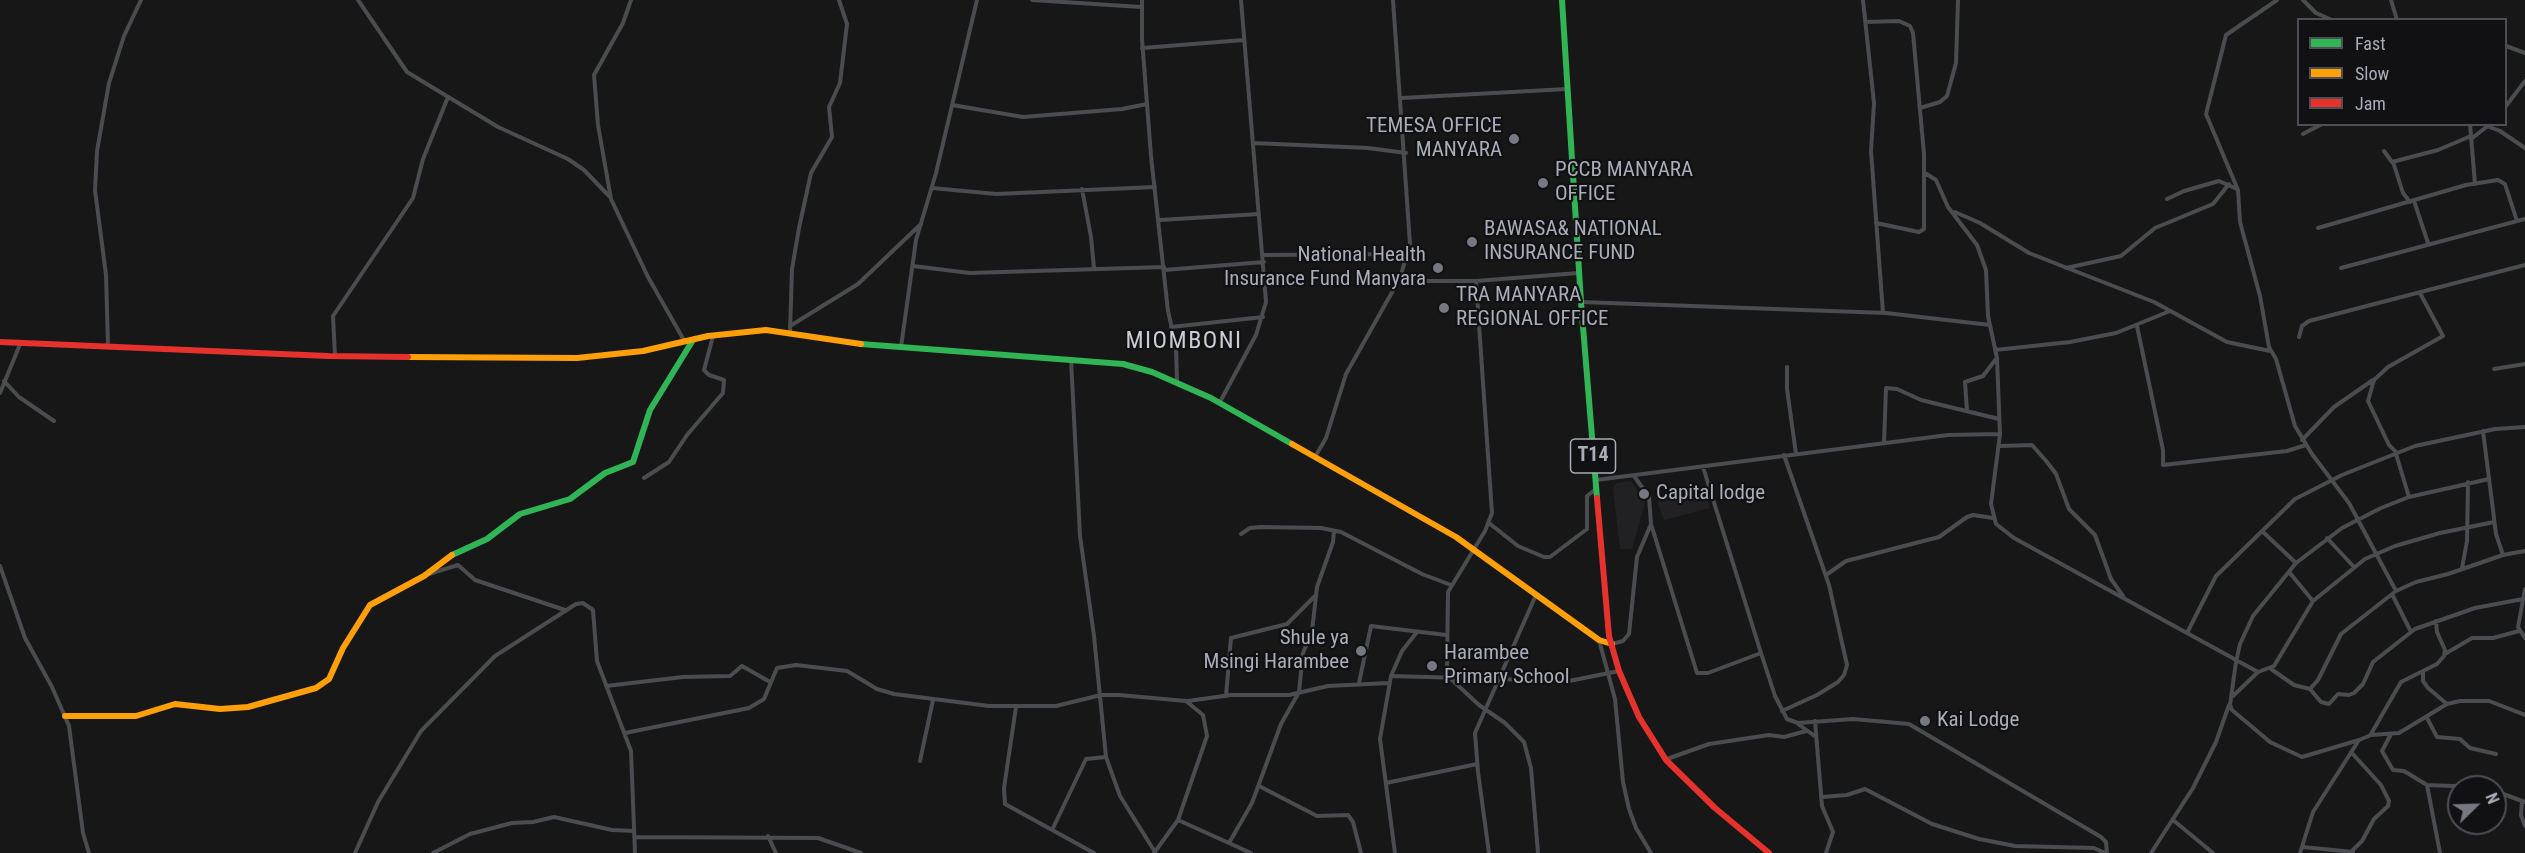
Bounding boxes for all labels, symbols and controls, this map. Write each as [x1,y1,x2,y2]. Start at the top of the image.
legend [2297,18,2507,126]
text: Fast [2355,33,2386,54]
text: Slow [2355,63,2389,84]
text: Jam [2355,93,2386,114]
place label: TEMESA OFFICE MANYARA [1366,114,1502,164]
marker: TEMESA OFFICE MANYARA [1507,132,1521,146]
place label: PCCB MANYARA OFFICE [1555,158,1693,208]
marker: PCCB MANYARA OFFICE [1536,176,1550,190]
place label: BAWASA& NATIONAL INSURANCE FUND [1484,217,1662,267]
marker: BAWASA& NATIONAL INSURANCE FUND [1465,235,1479,249]
place label: National Health Insurance Fund Manyara [1224,243,1426,293]
marker: National Health Insurance Fund Manyara [1431,261,1445,275]
place label: TRA MANYARA REGIONAL OFFICE [1456,283,1608,333]
marker: TRA MANYARA REGIONAL OFFICE [1437,301,1451,315]
district label: MIOMBONI [1125,328,1243,356]
road number: T14 [1570,439,1616,473]
place label: Capital lodge [1656,481,1765,507]
marker: Capital lodge [1637,487,1651,501]
place label: Shule ya Msingi Harambee [1204,626,1349,676]
place label: Harambee Primary School [1444,641,1570,691]
marker: Shule ya Msingi Harambee [1354,644,1368,658]
marker: Harambee Primary School [1425,659,1439,673]
place label: Kai Lodge [1937,708,2019,734]
marker: Kai Lodge [1918,714,1932,728]
north arrow [2447,775,2507,835]
text: N [2482,790,2503,807]

